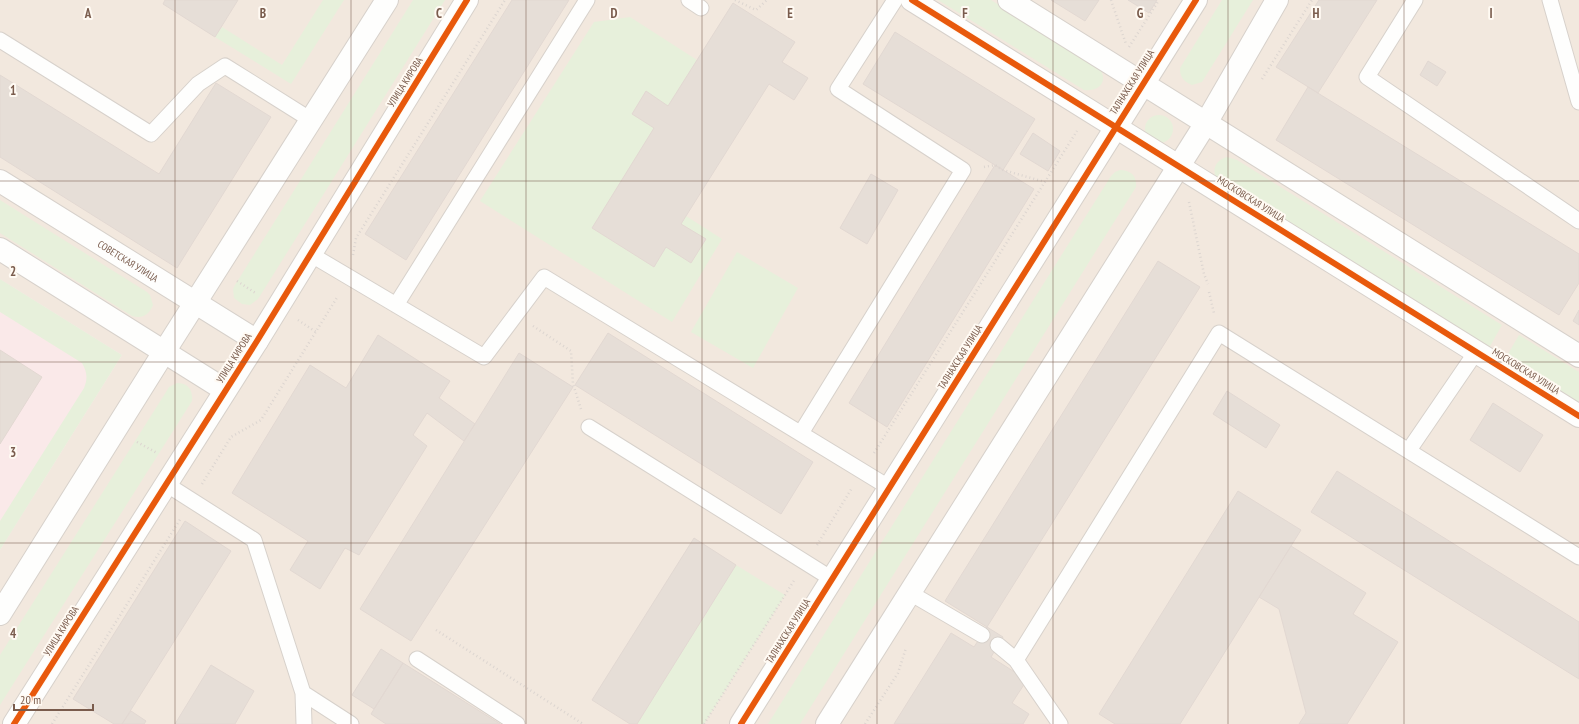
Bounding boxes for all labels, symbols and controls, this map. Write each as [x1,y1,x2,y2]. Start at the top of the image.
text: A [84,5,92,22]
text: B [260,5,266,22]
text: C [436,5,442,22]
text: D [611,5,618,22]
text: E [787,5,793,22]
text: F [962,5,968,22]
text: G [1137,5,1144,22]
text: H [1313,5,1320,22]
text: I [1489,5,1493,22]
street label: ТАЛНАХСКАЯ УЛИЦА [1107,47,1157,117]
street label: УЛИЦА КИРОВА [384,54,426,109]
text: 1 [10,82,16,99]
street label: МОСКОВСКАЯ УЛИЦА [1215,173,1287,225]
street label: СОВЕТСКАЯ УЛИЦА [95,237,161,285]
text: 2 [10,263,16,280]
street label: ТАЛНАХСКАЯ УЛИЦА [935,322,985,392]
street label: УЛИЦА КИРОВА [213,330,255,385]
street label: МОСКОВСКАЯ УЛИЦА [1490,345,1562,397]
text: 3 [10,444,16,461]
street label: ТАЛНАХСКАЯ УЛИЦА [763,596,813,666]
street label: УЛИЦА КИРОВА [40,603,82,658]
text: 4 [10,625,17,642]
scale bar [14,686,93,712]
text: 20 m [20,692,41,707]

